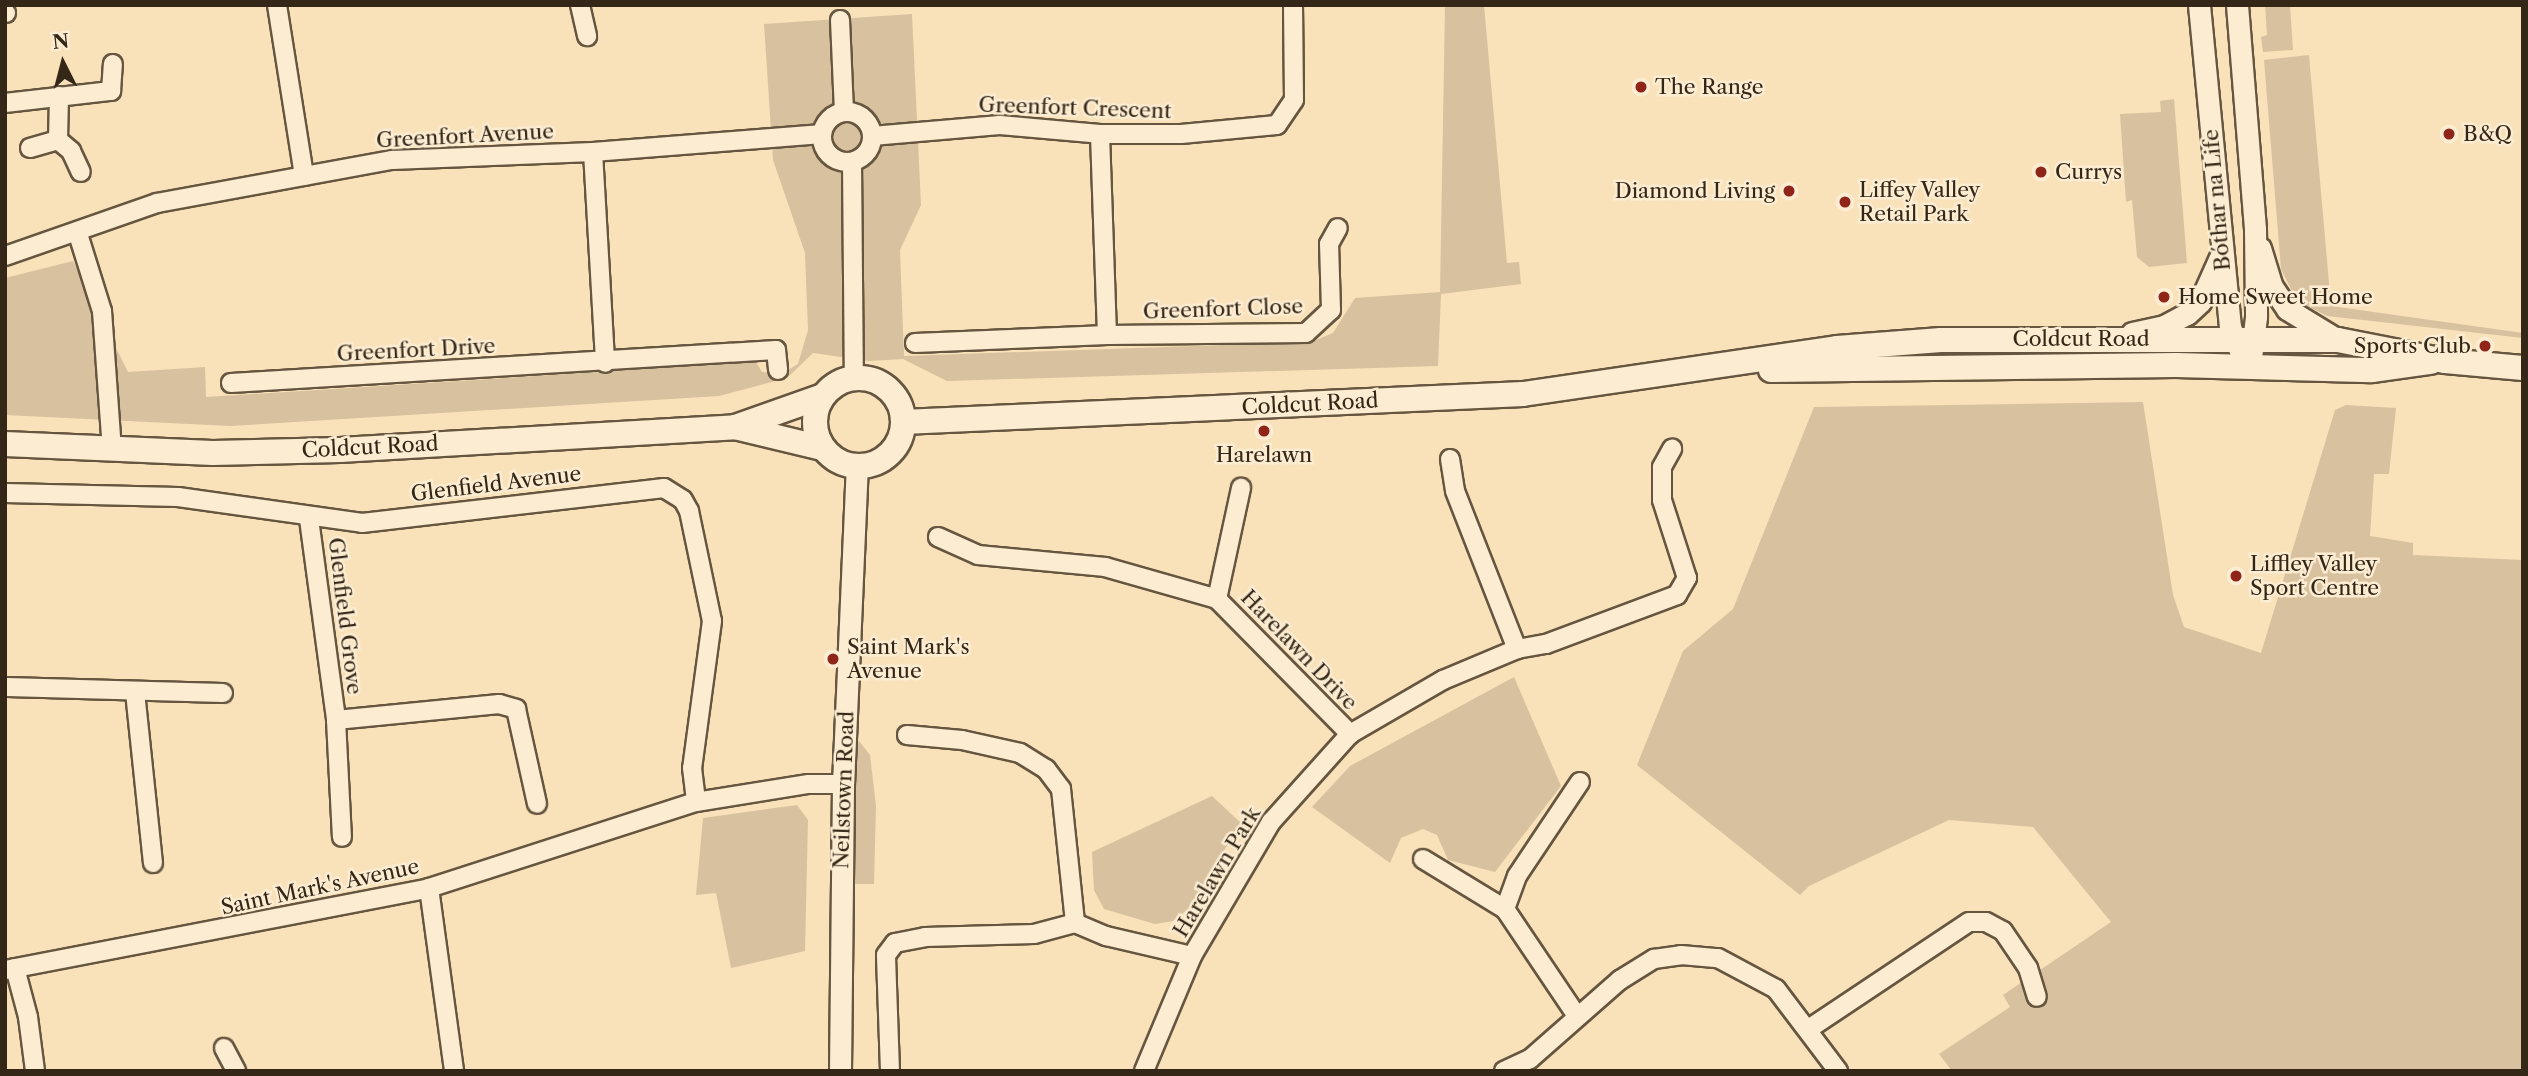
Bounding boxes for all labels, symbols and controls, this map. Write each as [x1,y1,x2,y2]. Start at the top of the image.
north arrow [28,28,98,98]
text: N [51,29,70,54]
place label: The Range [1655,74,1764,100]
marker: The Range [1633,79,1649,95]
street label: Greenfort Crescent [978,92,1172,124]
street label: Greenfort Avenue [375,119,555,153]
place label: B&Q [2463,121,2512,147]
marker: B&Q [2441,126,2457,142]
street label: Bóthar na Life [2198,128,2236,272]
place label: Currys [2055,159,2122,185]
marker: Currys [2033,164,2049,180]
place label: Liffey Valley Retail Park [1859,177,1982,227]
place label: Diamond Living [1615,178,1775,204]
marker: Diamond Living [1781,183,1797,199]
marker: Liffey Valley Retail Park [1837,194,1853,210]
place label: Home Sweet Home [2178,284,2373,310]
marker: Home Sweet Home [2156,289,2172,305]
street label: Greenfort Close [1142,294,1304,324]
street label: Coldcut Road [2012,326,2150,352]
street label: Greenfort Drive [336,333,496,367]
place label: Sports Club [2354,333,2471,359]
marker: Sports Club [2477,338,2493,354]
street label: Coldcut Road [1241,388,1379,420]
marker: Harelawn [1256,423,1272,439]
street label: Coldcut Road [301,431,439,463]
place label: Harelawn [1216,442,1312,468]
street label: Glenfield Avenue [409,461,583,507]
street label: Glenfield Grove [323,536,367,696]
place label: Liffley Valley Sport Centre [2250,551,2379,601]
marker: Liffley Valley Sport Centre [2228,568,2244,584]
street label: Harelawn Drive [1236,585,1362,715]
place label: Saint Mark's Avenue [847,634,970,684]
marker: Saint Mark's Avenue [825,651,841,667]
street label: Neilstown Road [829,711,859,869]
street label: Harelawn Park [1168,802,1266,942]
street label: Saint Mark's Avenue [218,854,422,920]

